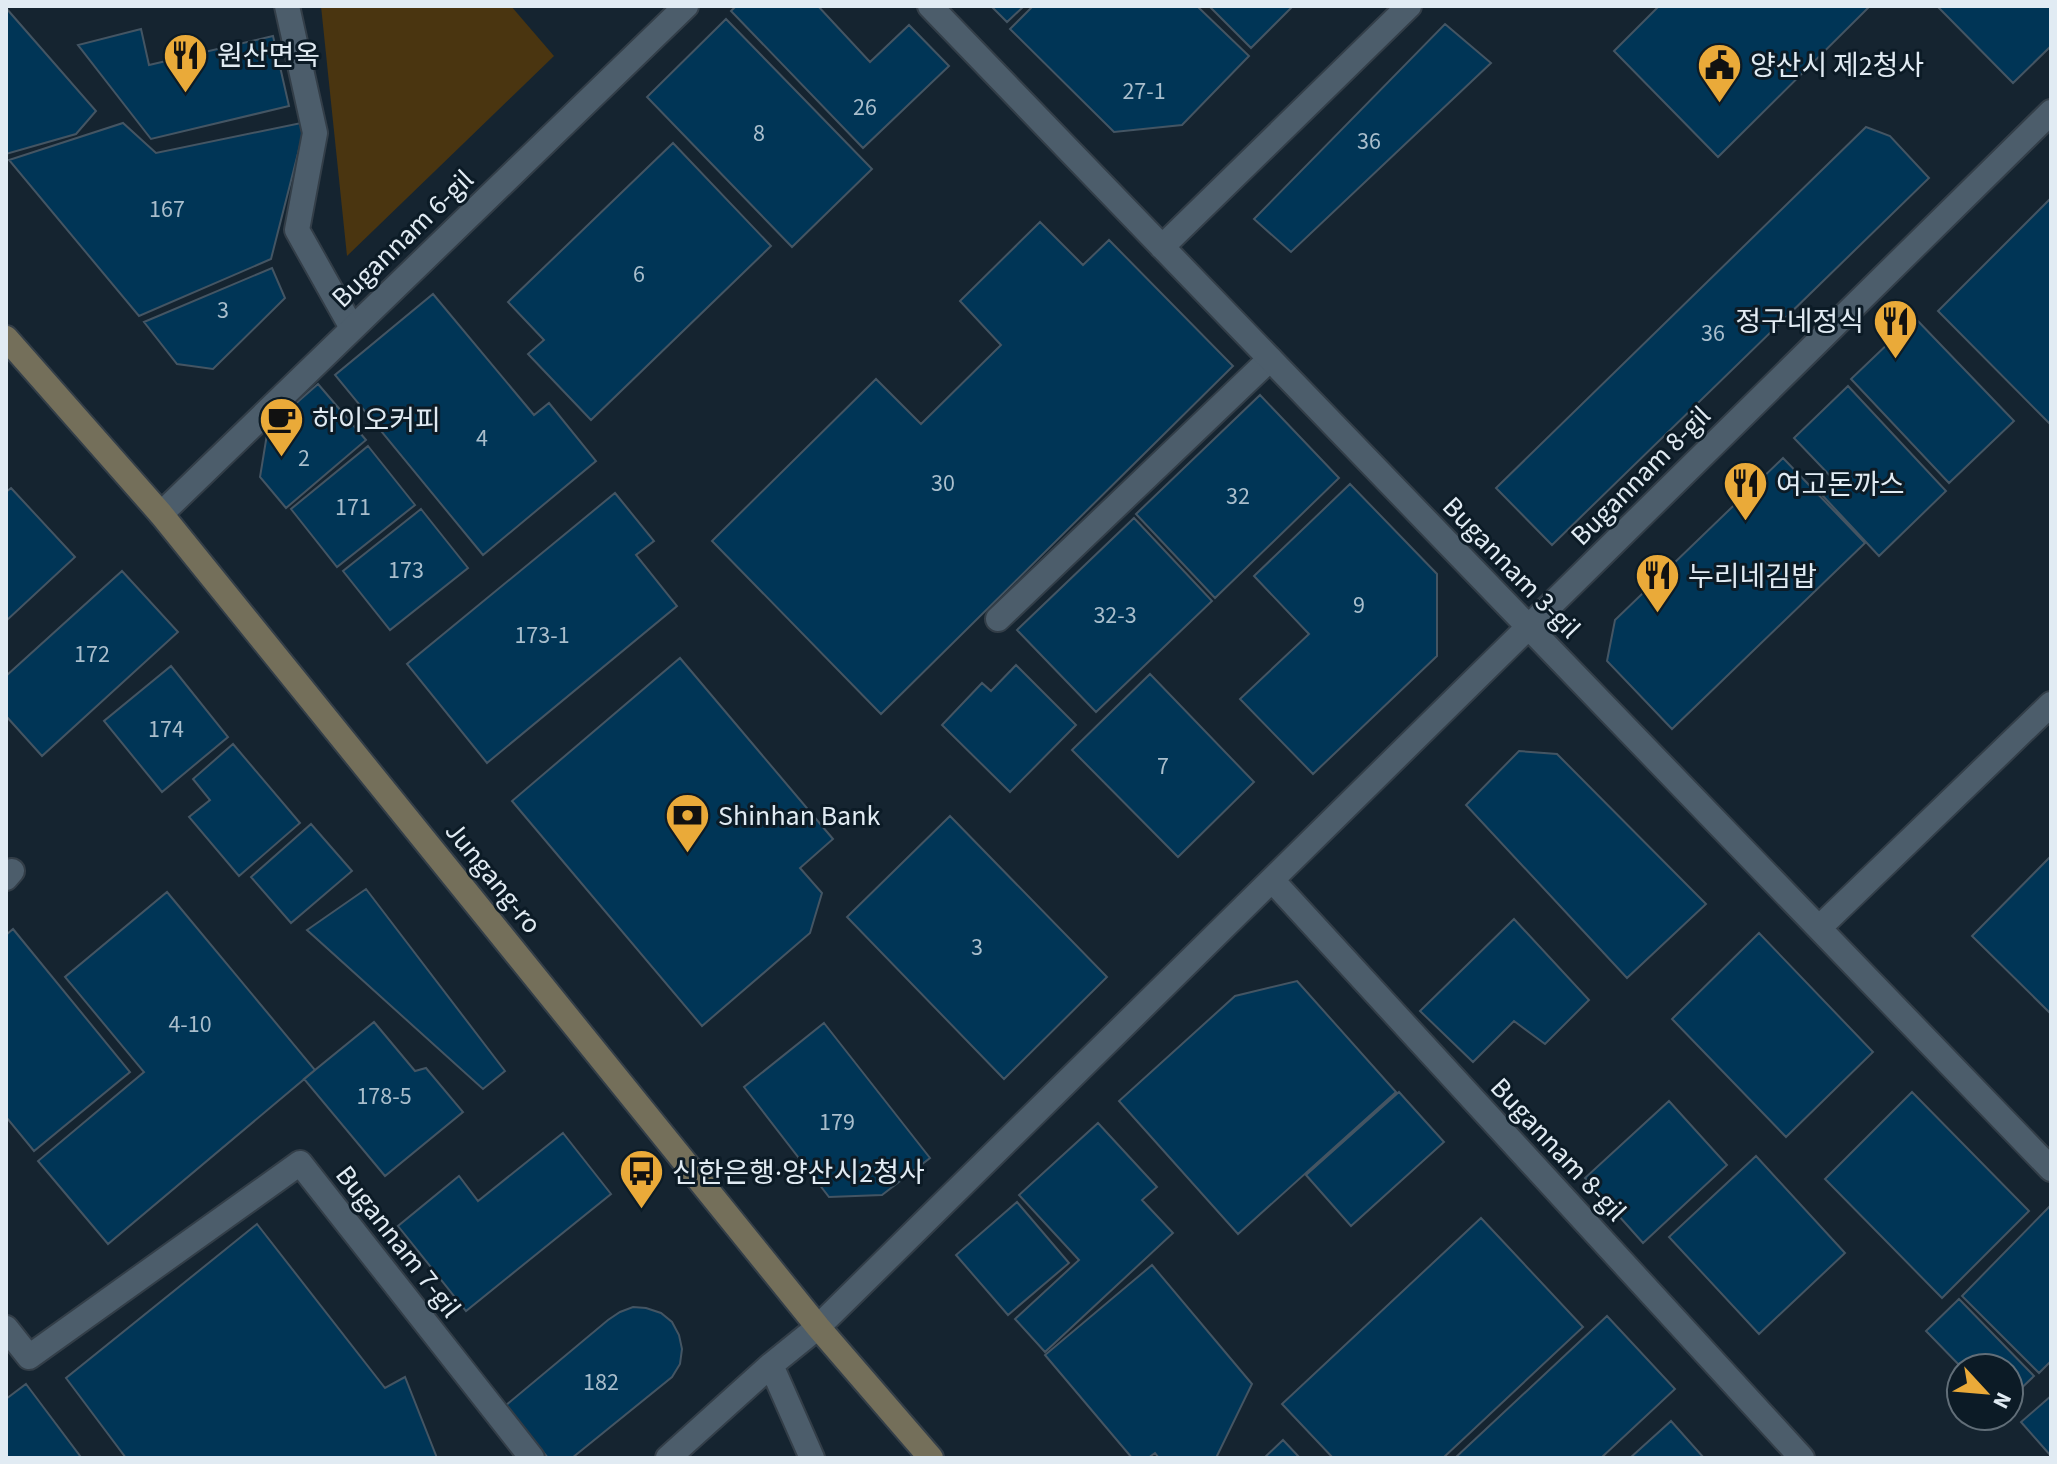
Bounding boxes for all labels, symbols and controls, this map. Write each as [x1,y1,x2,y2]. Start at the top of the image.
restaurant icon: 원산면옥 [162,31,210,94]
place label: 원산면옥 [217,36,320,76]
public building icon: 양산시 제2청사 [1695,41,1743,104]
place label: 양산시 제2청사 [1750,46,1924,86]
house number: 27-1 [1122,74,1166,109]
house number: 26 [853,90,877,125]
house number: 8 [753,116,765,151]
house number: 36 [1357,124,1381,159]
street label: Bugannam 6-gil [323,160,483,317]
house number: 167 [149,192,185,227]
house number: 6 [633,257,645,292]
house number: 3 [217,293,229,328]
restaurant icon: 정구네정식 [1871,297,1919,360]
place label: 정구네정식 [1735,302,1864,342]
house number: 36 [1701,316,1725,351]
cafe icon: 하이오커피 [257,396,305,459]
street label: Bugannam 8-gil [1562,397,1720,555]
place label: 하이오커피 [312,401,441,441]
house number: 4 [476,421,488,456]
house number: 2 [298,441,310,476]
restaurant icon: 여고돈까스 [1721,460,1769,523]
place label: 여고돈까스 [1776,465,1905,505]
house number: 30 [931,466,955,501]
house number: 32 [1226,479,1250,514]
street label: Bugannam 3-gil [1433,488,1590,648]
house number: 171 [335,490,371,525]
restaurant icon: 누리네김밥 [1633,552,1681,615]
house number: 173 [388,553,424,588]
place label: 누리네김밥 [1688,557,1817,597]
house number: 9 [1353,588,1365,623]
house number: 32-3 [1093,598,1137,633]
house number: 173-1 [514,618,570,653]
house number: 172 [74,637,110,672]
house number: 174 [148,712,184,747]
house number: 7 [1157,749,1169,784]
bank icon: Shinhan Bank [663,791,711,854]
place label: Shinhan Bank [718,796,881,836]
street label: Jungang-ro [435,813,551,942]
house number: 3 [971,930,983,965]
house number: 4-10 [168,1007,212,1042]
street label: Bugannam 8-gil [1481,1069,1636,1231]
house number: 178-5 [356,1079,412,1114]
house number: 179 [819,1105,855,1140]
bus stop icon: 신한은행·양산시2청사 [617,1148,665,1211]
place label: 신한은행·양산시2청사 [672,1153,925,1193]
street label: Bugannam 7-gil [326,1157,471,1326]
north arrow [1945,1352,2025,1432]
house number: 182 [583,1365,619,1400]
text: N [1984,1387,2020,1414]

